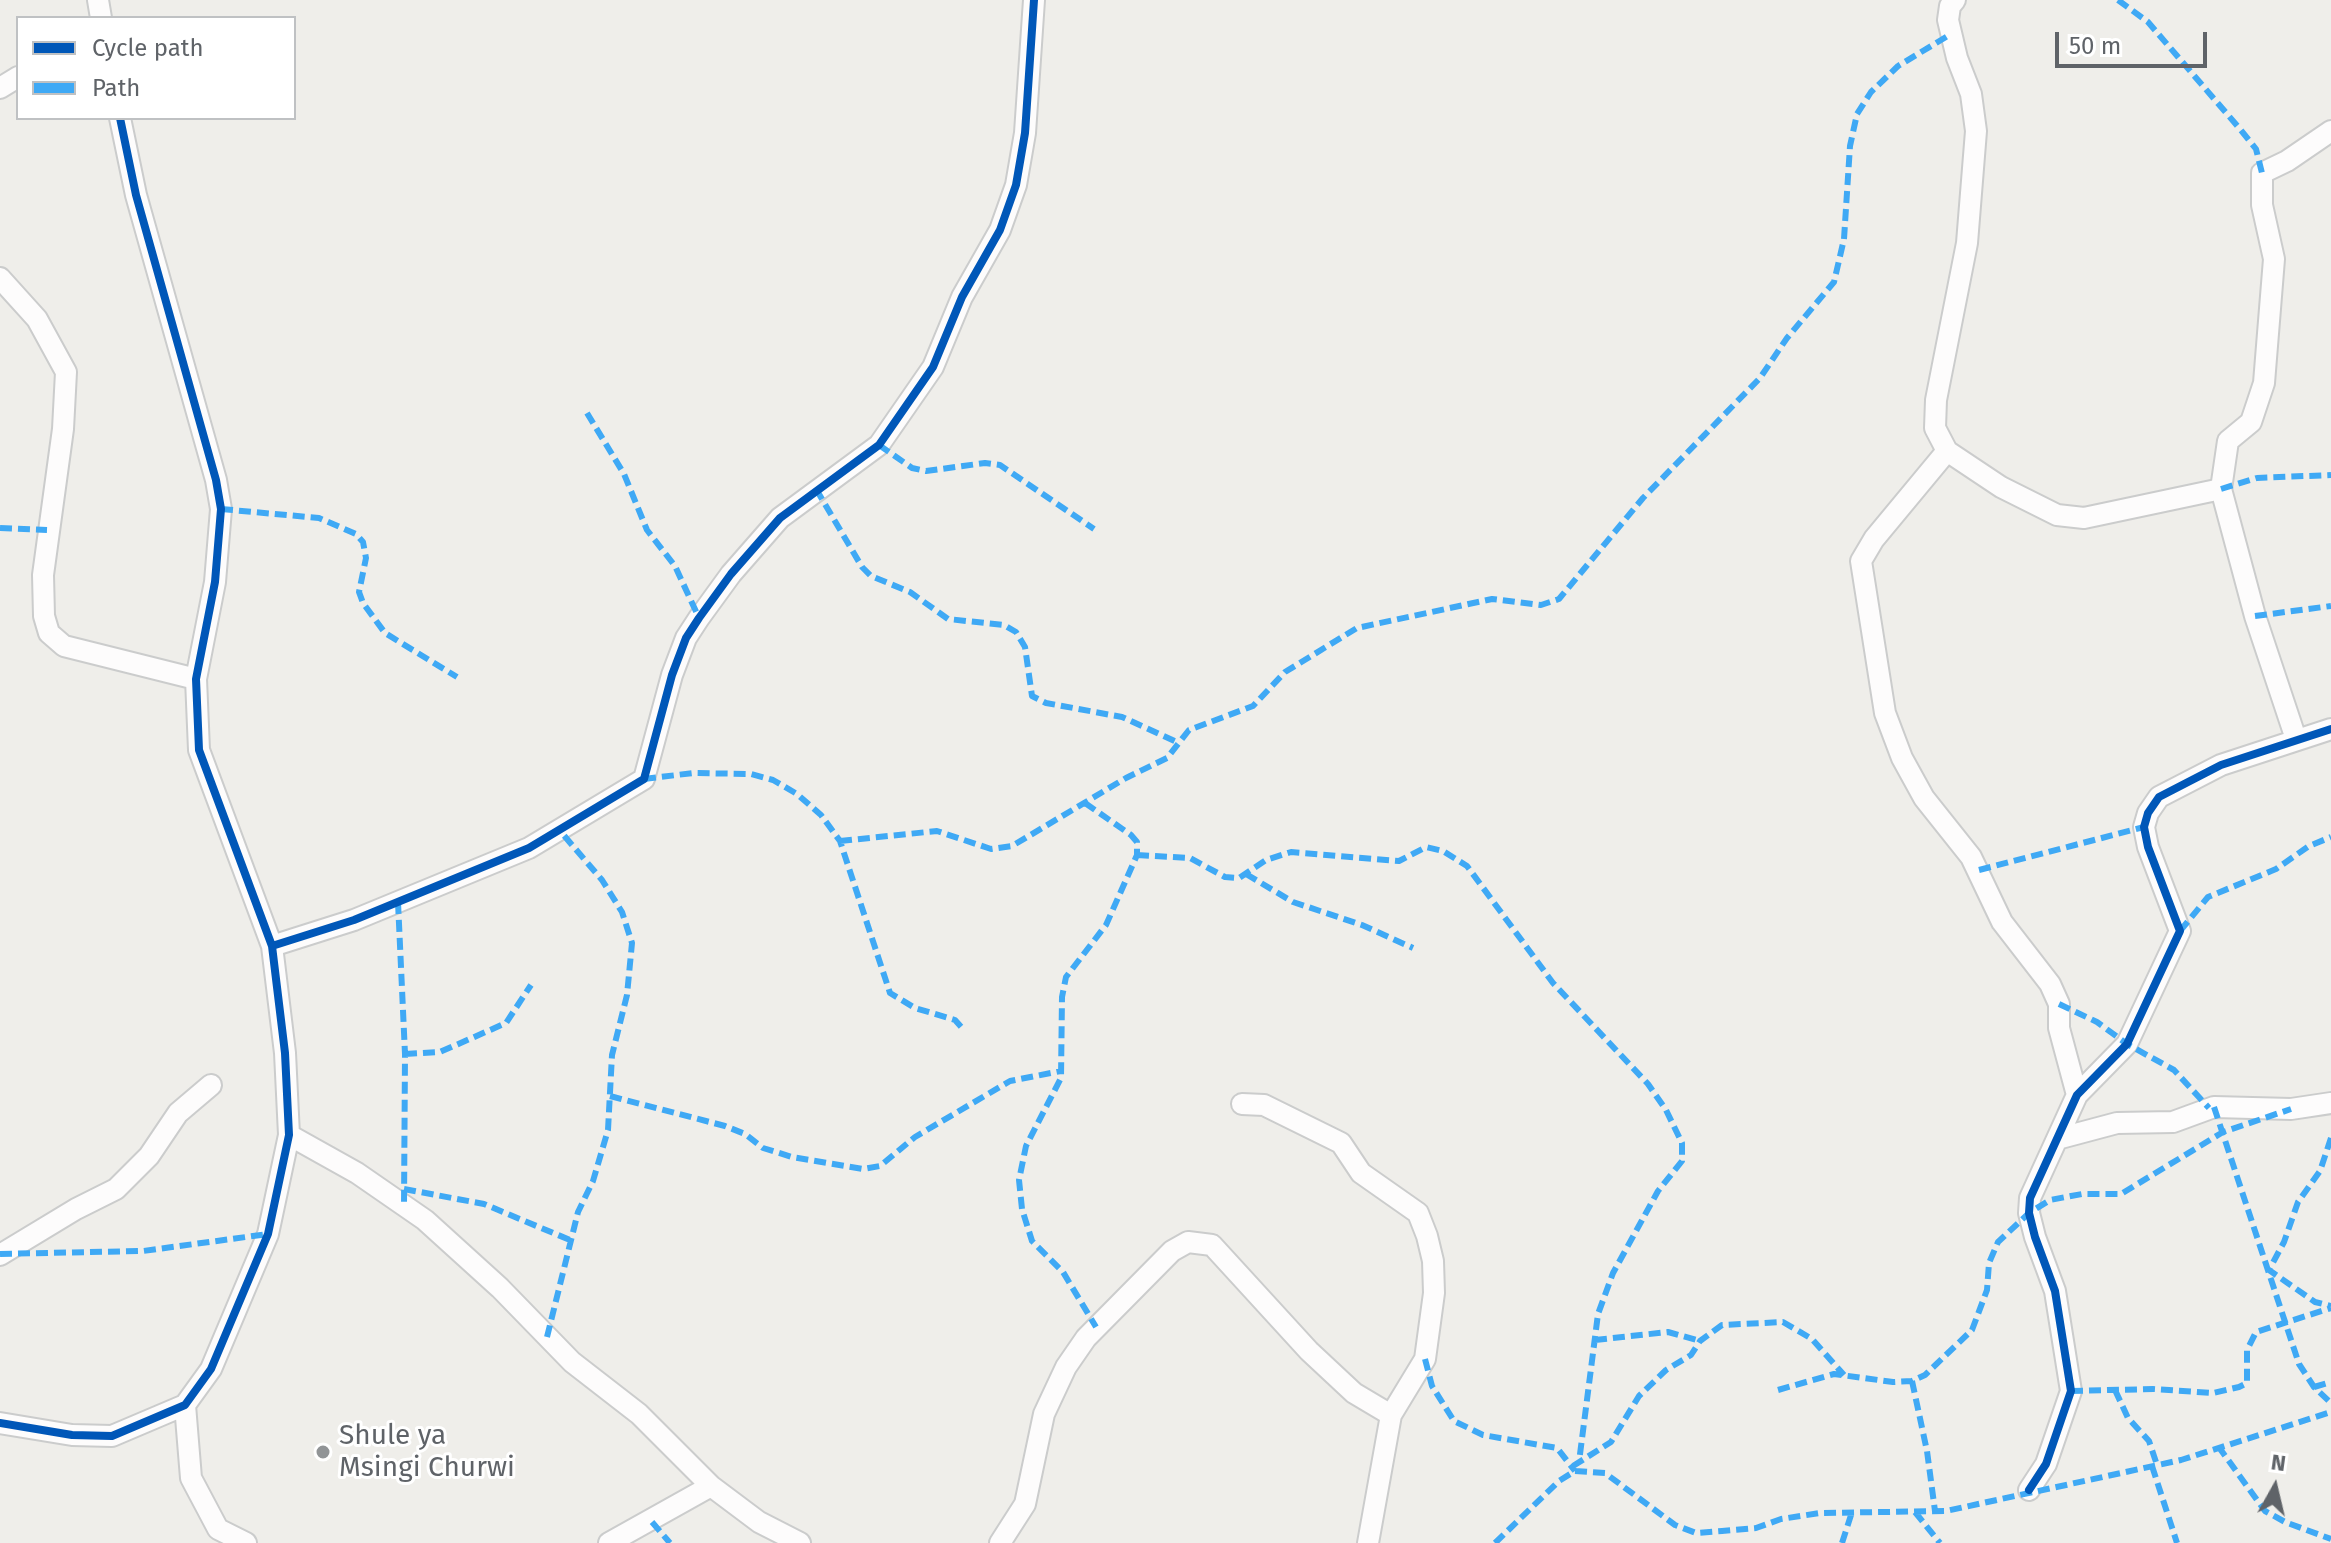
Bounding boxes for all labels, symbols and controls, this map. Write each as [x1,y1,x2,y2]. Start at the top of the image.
legend [16,16,296,120]
scale bar [2059,16,2211,66]
text: 50 m [2069,32,2121,60]
text: Cycle path [92,34,204,62]
text: Path [92,74,140,102]
place label: Shule ya Msingi Churwi [339,1419,515,1485]
marker: Shule ya Msingi Churwi [314,1443,332,1461]
north arrow [2235,1447,2315,1527]
text: N [2269,1448,2288,1477]

